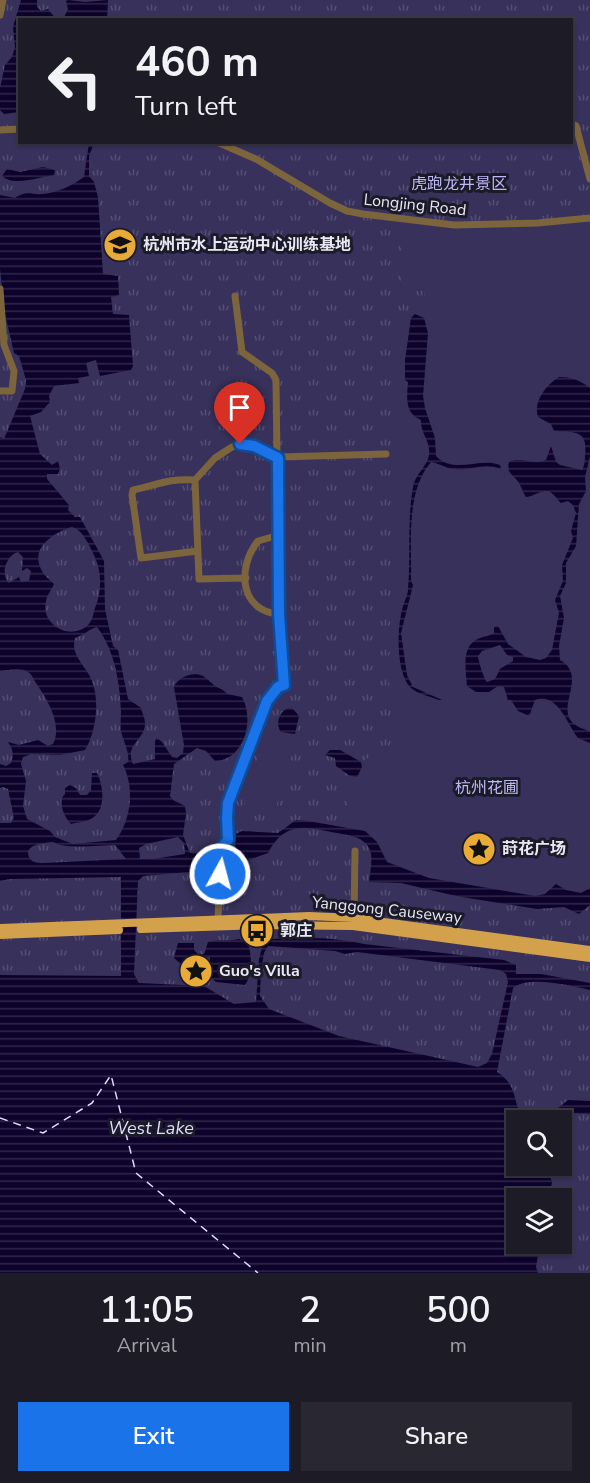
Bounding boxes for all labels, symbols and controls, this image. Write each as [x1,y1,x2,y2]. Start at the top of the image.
text: 460 m [135,34,259,91]
icon: left [36,42,114,120]
text: Turn left [135,88,236,125]
park label: 虎跑龙井景区 [411,173,507,195]
street label: Longjing Road [363,189,467,221]
school or university icon: 杭州市水上运动中心训练基地 [102,227,138,263]
place label: 杭州市水上运动中心训练基地 [143,234,351,256]
pin [214,382,265,444]
icon: arrive [223,391,256,424]
park label: 杭州花圃 [455,777,519,799]
place icon: 莳花广场 [461,831,497,867]
place label: 莳花广场 [502,838,566,860]
position arrow [188,842,252,906]
street label: Yanggong Causeway [310,891,464,929]
bus stop icon: 郭庄 [239,913,275,949]
place label: 郭庄 [280,920,312,942]
place icon: Guo's Villa [178,953,214,989]
place label: Guo's Villa [219,960,300,982]
map controls [506,1110,572,1254]
button: search [506,1110,572,1176]
water label: West Lake [108,1116,194,1140]
button: layers [506,1188,572,1254]
text: 11:05 [99,1286,194,1335]
text: 2 [299,1286,321,1335]
text: 500 [426,1286,491,1335]
text: Arrival [117,1332,177,1359]
text: min [294,1332,327,1359]
text: m [450,1332,467,1359]
button: Exit [18,1402,289,1471]
button: Share [301,1402,572,1471]

